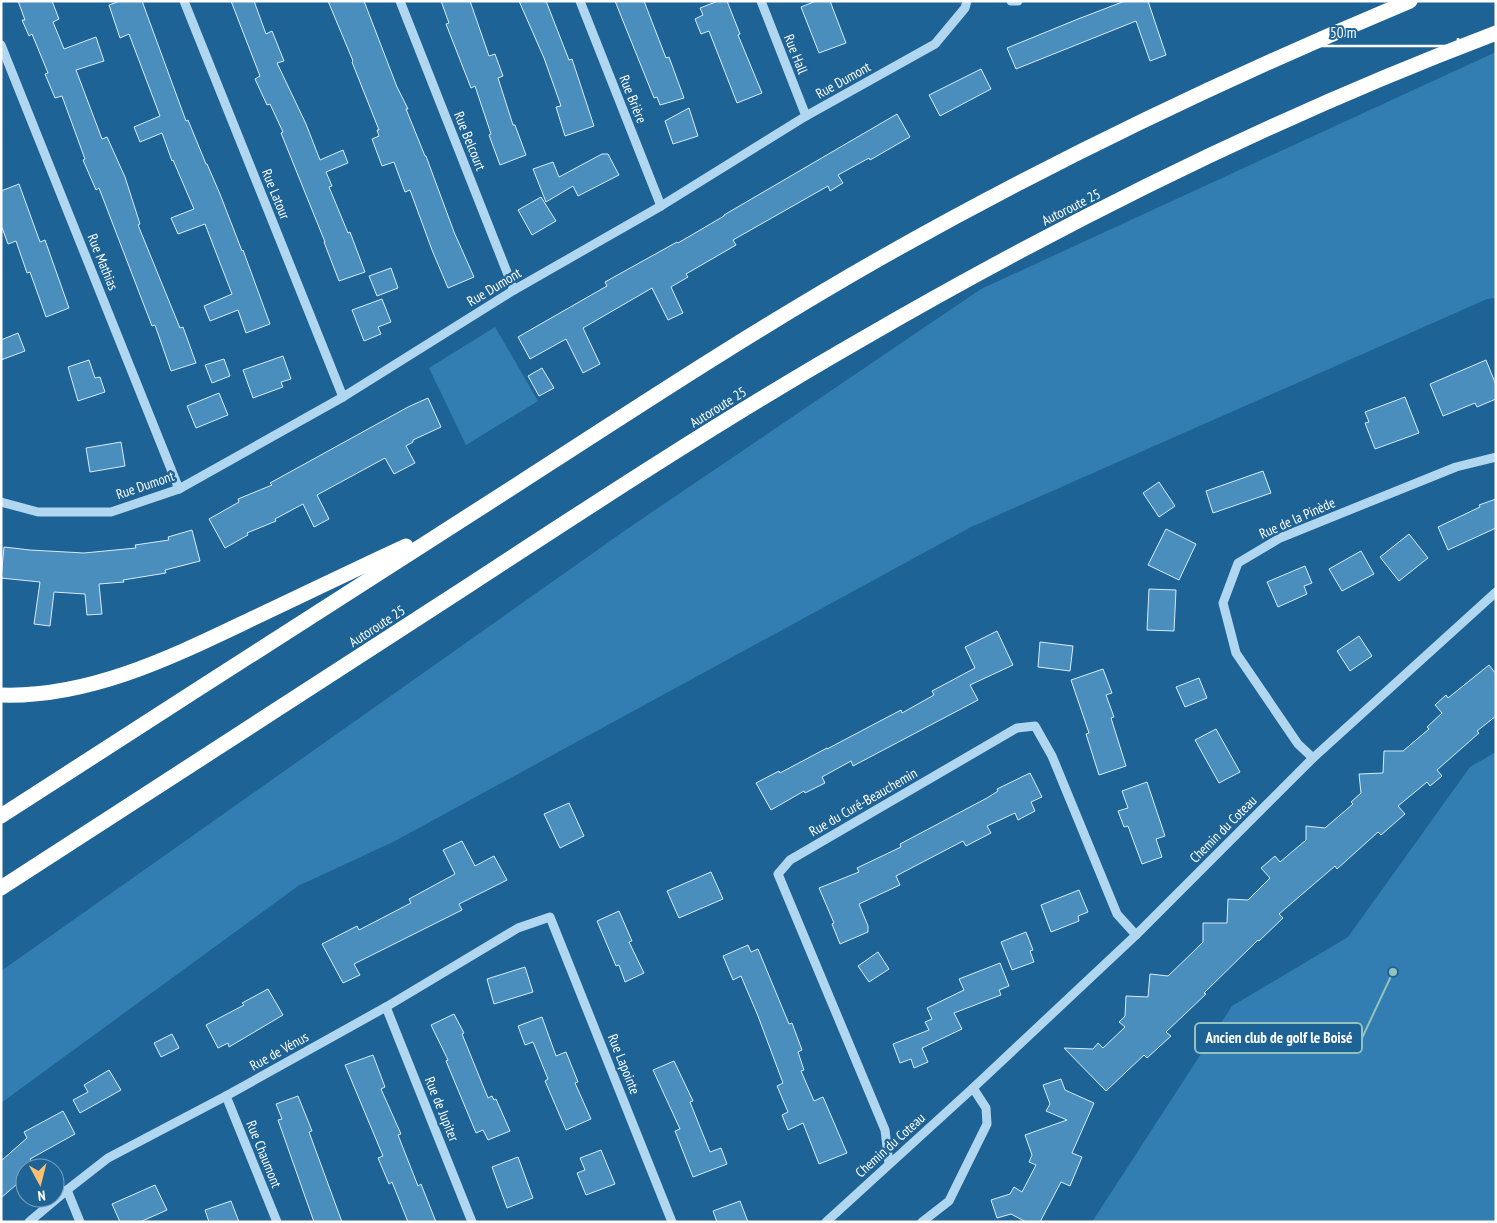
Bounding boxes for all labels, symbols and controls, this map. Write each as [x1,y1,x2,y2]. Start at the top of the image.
scale bar [1322,15,1458,47]
text: 50 m [1330,23,1356,42]
street label: Rue Hall [780,32,812,77]
street label: Rue Dumont [812,57,874,102]
street label: Rue Brière [615,72,651,126]
street label: Rue Belcourt [450,109,490,173]
street label: Rue Latour [258,166,294,222]
street label: Autoroute 25 [1039,185,1103,229]
street label: Rue Mathias [84,231,123,293]
street label: Rue Dumont [464,264,525,310]
street label: Autoroute 25 [686,383,750,431]
street label: Rue Dumont [114,467,176,503]
street label: Rue de la Pinède [1256,493,1338,543]
street label: Autoroute 25 [345,601,409,651]
street label: Rue du Curé-Beauchemin [806,764,920,840]
street label: Chemin du Coteau [1186,792,1260,866]
callout: Ancien club de golf le Boisé [1195,1023,1362,1053]
street label: Rue de Vénus [246,1027,312,1075]
text: Ancien club de golf le Boisé [1205,1028,1352,1047]
street label: Rue Lapointe [604,1031,644,1097]
street label: Rue de Jupiter [421,1074,463,1144]
street label: Chemin du Coteau [851,1109,929,1181]
street label: Rue Chaumont [242,1118,286,1190]
north arrow [15,1158,65,1208]
text: N [37,1187,46,1205]

